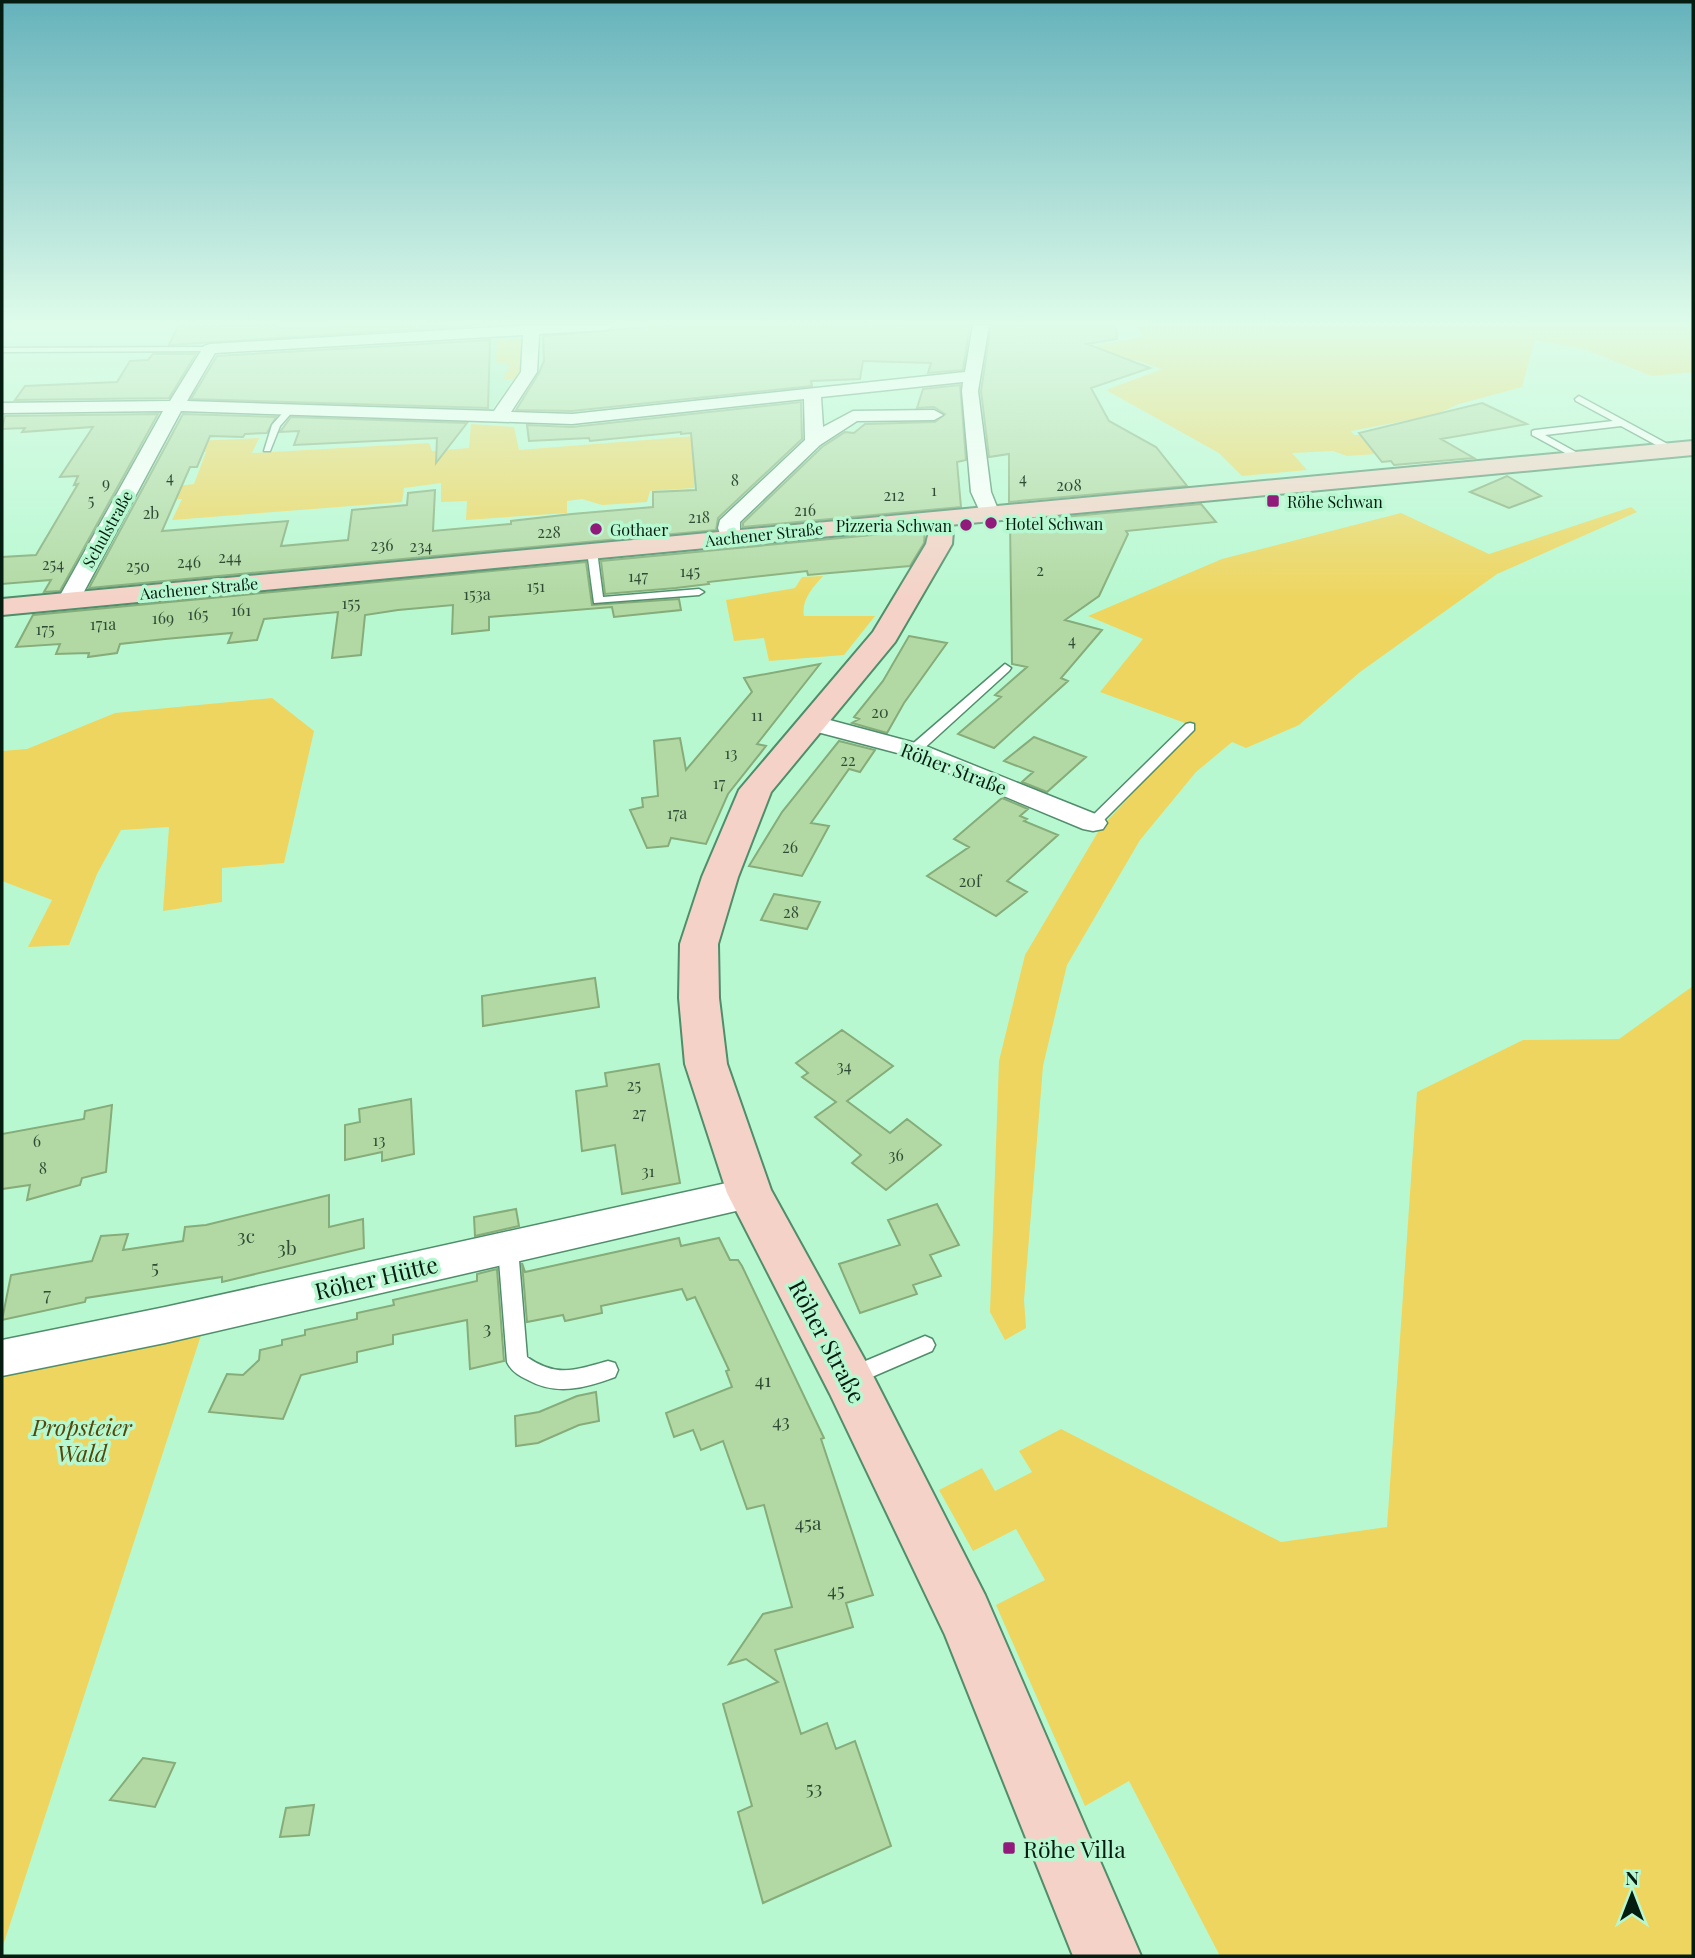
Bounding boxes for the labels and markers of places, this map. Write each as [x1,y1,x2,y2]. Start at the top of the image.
place label: Röhe Schwan [1287,491,1383,512]
marker: Röhe Schwan [1265,493,1281,509]
place label: Hotel Schwan [1005,513,1104,534]
place label: Pizzeria Schwan [836,515,952,536]
marker: Hotel Schwan [983,515,999,531]
marker: Pizzeria Schwan [958,517,974,533]
place label: Gothaer [610,519,668,540]
marker: Gothaer [588,521,604,537]
place label: Röhe Villa [1023,1833,1126,1864]
marker: Röhe Villa [1001,1840,1017,1856]

